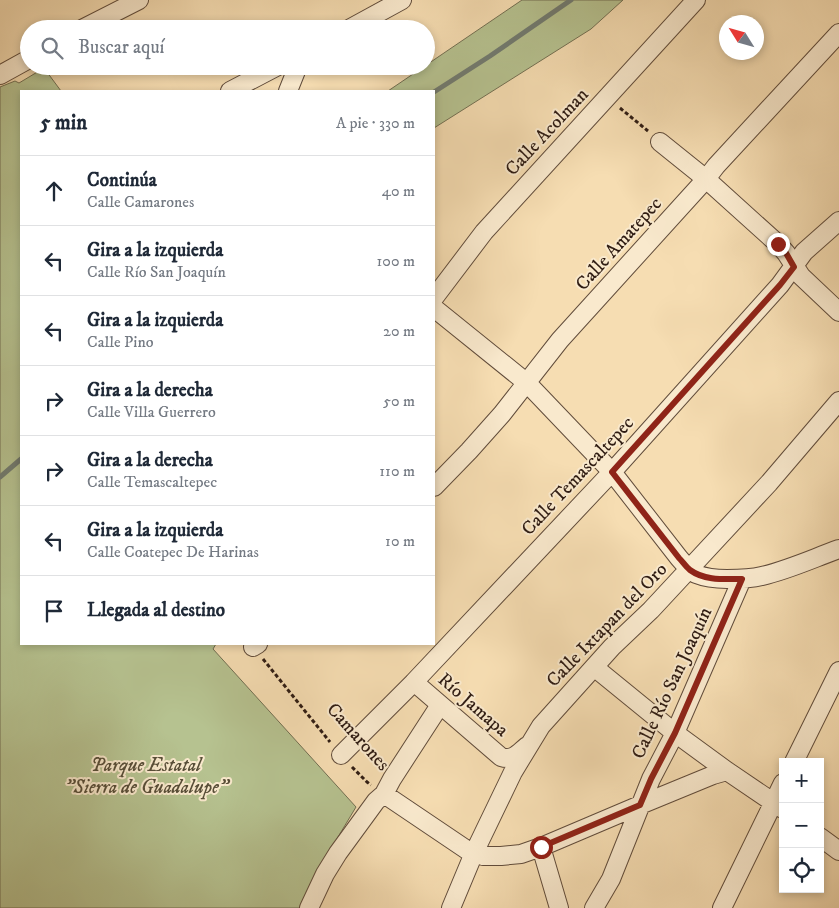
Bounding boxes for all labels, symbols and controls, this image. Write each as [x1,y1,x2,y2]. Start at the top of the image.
north arrow [719,15,764,60]
search box [20,20,435,75]
icon: search [38,34,66,62]
text: Buscar aquí [78,36,164,59]
street label: Calle Acolman [501,83,593,181]
text: 5 min [40,110,87,136]
text: A pie · 330 m [336,113,415,133]
text: Continúa [87,169,157,192]
icon: ahead [40,177,68,205]
text: 40 m [382,181,415,201]
text: Calle Camarones [87,192,194,212]
street label: Calle Amatepec [571,192,667,296]
route end [767,233,790,256]
text: Gira a la izquierda [87,239,223,262]
icon: left [40,247,68,275]
text: 100 m [377,251,415,271]
text: Calle Río San Joaquín [87,262,226,282]
text: Gira a la izquierda [87,309,223,332]
icon: left [40,317,68,345]
text: 20 m [383,321,415,341]
text: Calle Pino [87,332,154,352]
text: Gira a la derecha [87,379,213,402]
icon: right [40,387,68,415]
text: 50 m [383,391,415,411]
text: Calle Villa Guerrero [87,402,216,422]
street label: Calle Temascaltepec [517,412,639,540]
text: Gira a la derecha [87,449,213,472]
icon: right [40,457,68,485]
text: 110 m [379,461,415,481]
text: Calle Temascaltepec [87,472,217,492]
text: Gira a la izquierda [87,519,223,542]
icon: left [40,527,68,555]
text: 10 m [385,531,415,551]
text: Calle Coatepec De Harinas [87,542,259,562]
street label: Calle Ixtapan del Oro [542,558,672,692]
icon: arrive [40,597,68,625]
text: Llegada al destino [87,599,225,622]
street label: Calle Río San Joaquín [627,603,718,763]
street label: Río Jamapa [433,668,513,742]
street label: Camarones [322,698,394,776]
park label: Parque Estatal "Sierra de Guadalupe" [64,754,230,800]
map controls [779,758,824,893]
button: + [779,758,824,803]
button: − [779,803,824,848]
route start [530,836,553,859]
button: locate [779,848,824,893]

